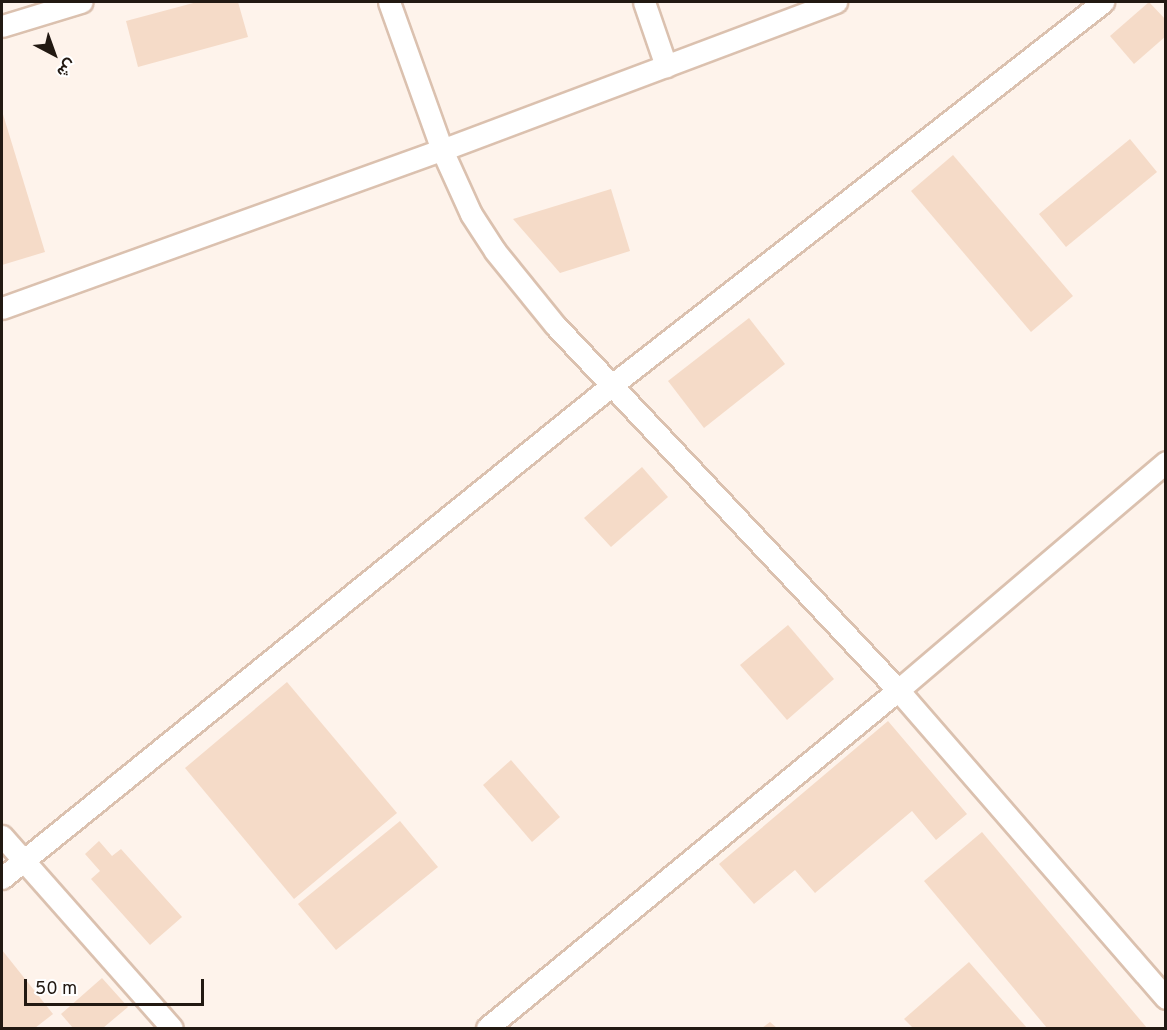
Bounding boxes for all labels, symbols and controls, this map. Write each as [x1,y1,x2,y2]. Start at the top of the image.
north arrow [24,24,84,84]
text: ش [52,54,80,81]
scale bar [27,967,207,1005]
text: 50 m [35,978,77,1001]

